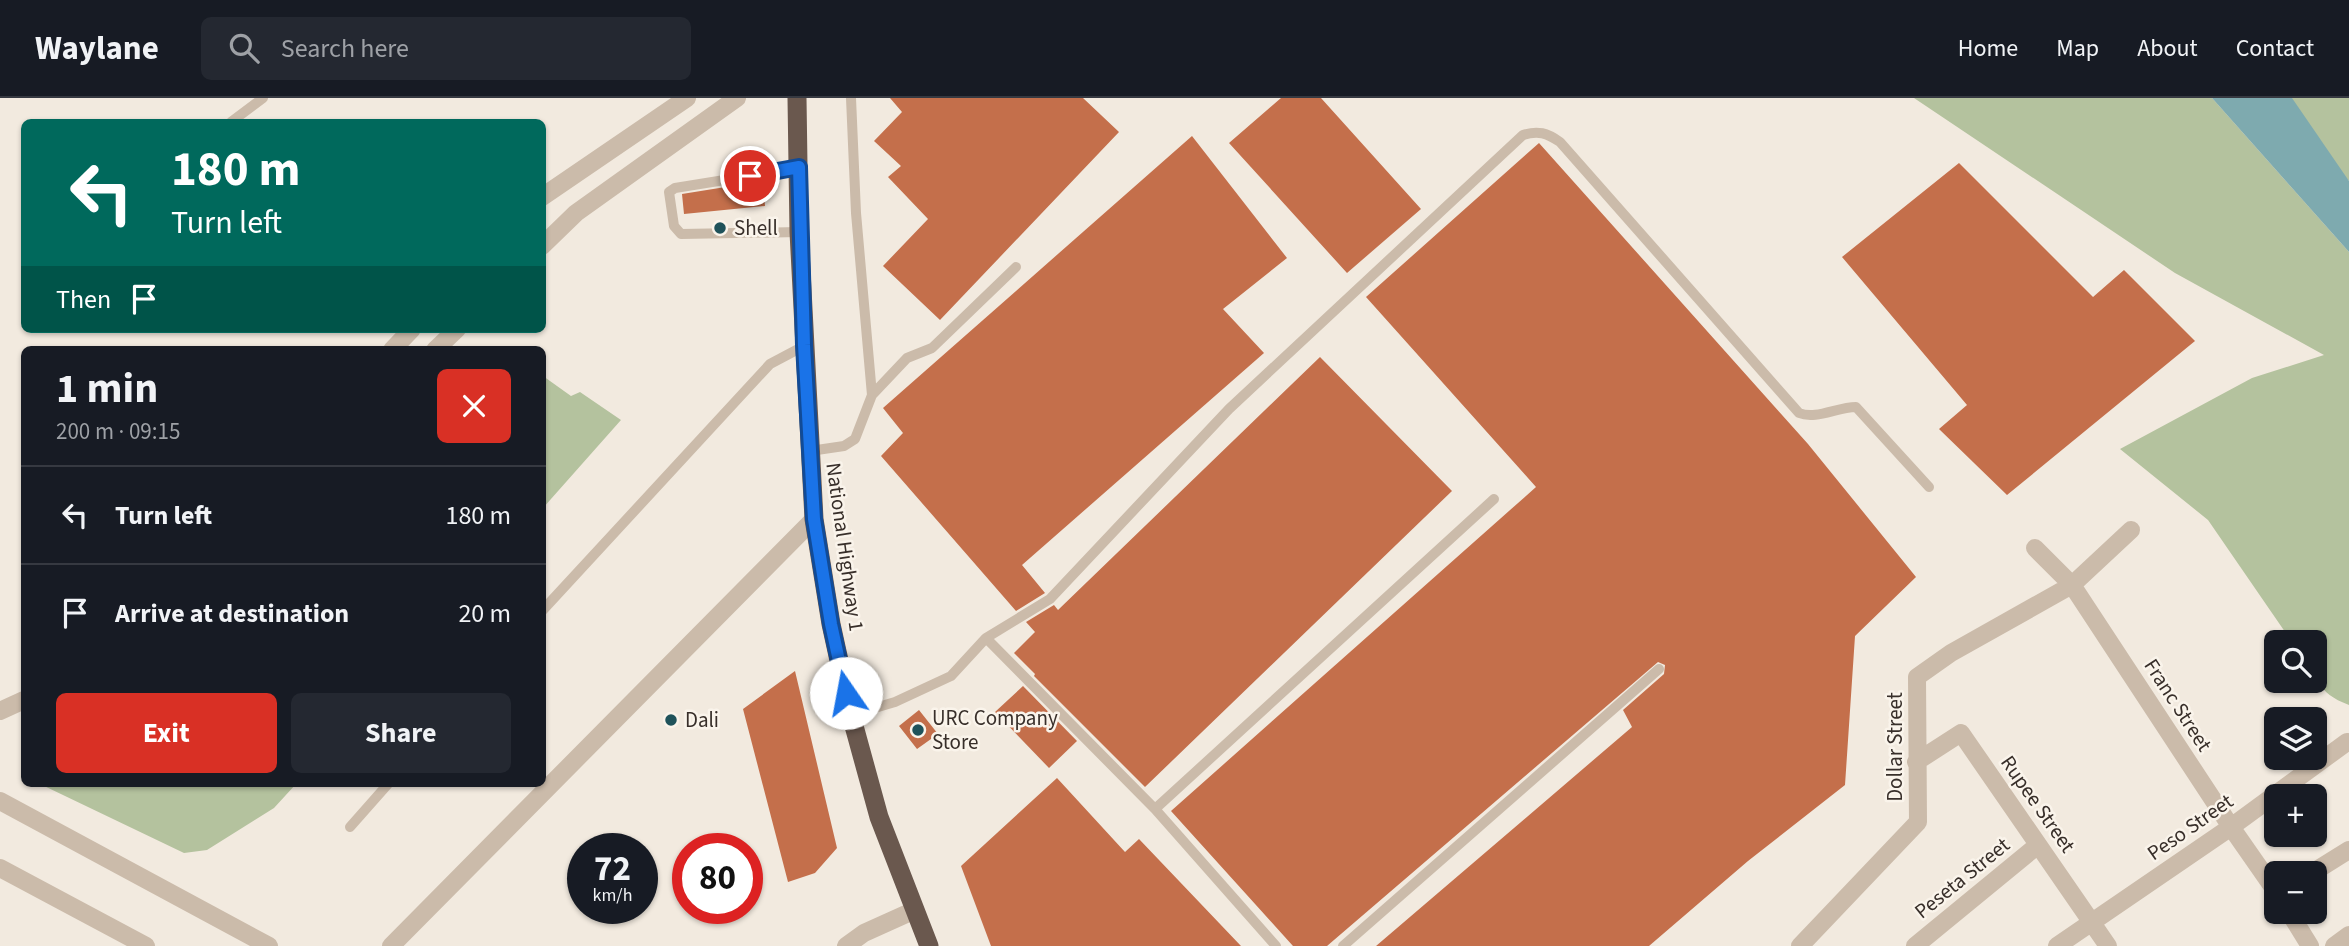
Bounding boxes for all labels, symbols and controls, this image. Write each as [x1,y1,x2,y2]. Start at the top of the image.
search box [201,17,691,80]
text: Waylane [35,25,159,72]
icon: search [225,29,263,67]
text: Search here [281,30,409,67]
text: Home [1958,31,2018,66]
text: Map [2056,31,2099,66]
text: About [2137,31,2198,66]
text: Contact [2236,31,2314,66]
text: 180 m [171,135,300,205]
pin [720,146,780,206]
icon: left [56,147,147,238]
icon: arrive [731,157,769,195]
text: Turn left [171,200,282,246]
place label: Shell [734,213,778,243]
marker: Shell [712,220,728,236]
icon: arrive [125,280,163,318]
text: Then [56,281,111,318]
text: 1 min [56,359,158,419]
button: close [437,369,511,443]
text: 200 m · 09:15 [56,415,180,448]
street label: National Highway 1 [818,461,872,633]
icon: left [56,496,94,534]
text: Turn left [115,497,212,534]
text: 180 m [445,497,511,534]
icon: arrive [56,594,94,632]
text: Arrive at destination [115,595,349,632]
text: 20 m [458,595,511,632]
map controls [2264,630,2327,924]
button: search [2264,630,2327,693]
street label: Franc Street [2137,653,2219,757]
position arrow [809,656,883,730]
street label: Dollar Street [1880,692,1910,802]
button: Exit [56,693,277,773]
button: Share [291,693,511,773]
place label: URC Company Store [932,703,1058,757]
place label: Dali [685,705,719,735]
button: layers [2264,707,2327,770]
marker: Dali [663,712,679,728]
marker: URC Company Store [910,722,926,738]
street label: Rupee Street [1993,749,2083,859]
button: + [2264,784,2327,847]
street label: Peso Street [2141,786,2239,868]
street label: Peseta Street [1908,830,2016,926]
speed limit sign: 80 [672,833,763,924]
text: 72 [594,844,631,894]
button: − [2264,861,2327,924]
text: km/h [593,883,632,908]

